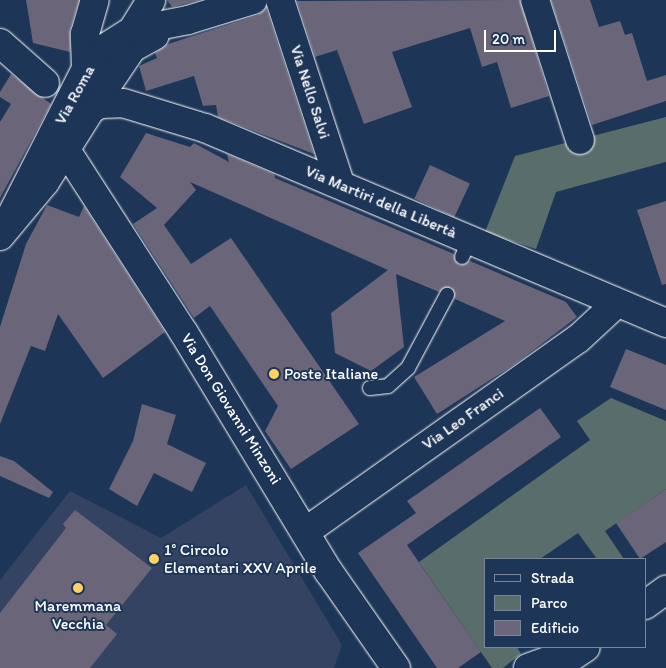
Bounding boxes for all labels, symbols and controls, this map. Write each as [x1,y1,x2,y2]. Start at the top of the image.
scale bar [486,20,558,52]
text: 20 m [492,30,525,48]
street label: Via Nello Salvi [286,43,334,141]
street label: Via Roma [51,62,99,128]
street label: Via Martiri della Libertà [303,162,459,242]
street label: Via Don Giovanni Minzoni [177,330,285,488]
place label: Poste Italiane [284,364,379,384]
marker: Poste Italiane [268,368,280,380]
street label: Via Leo Franci [418,384,508,454]
place label: 1° Circolo Elementari XXV Aprile [164,540,317,578]
marker: 1° Circolo Elementari XXV Aprile [148,553,160,565]
legend [483,558,646,648]
text: Strada [531,569,574,587]
marker: Maremmana Vecchia [72,582,84,594]
text: Parco [531,594,567,612]
place label: Maremmana Vecchia [35,596,121,634]
text: Edificio [531,619,579,637]

